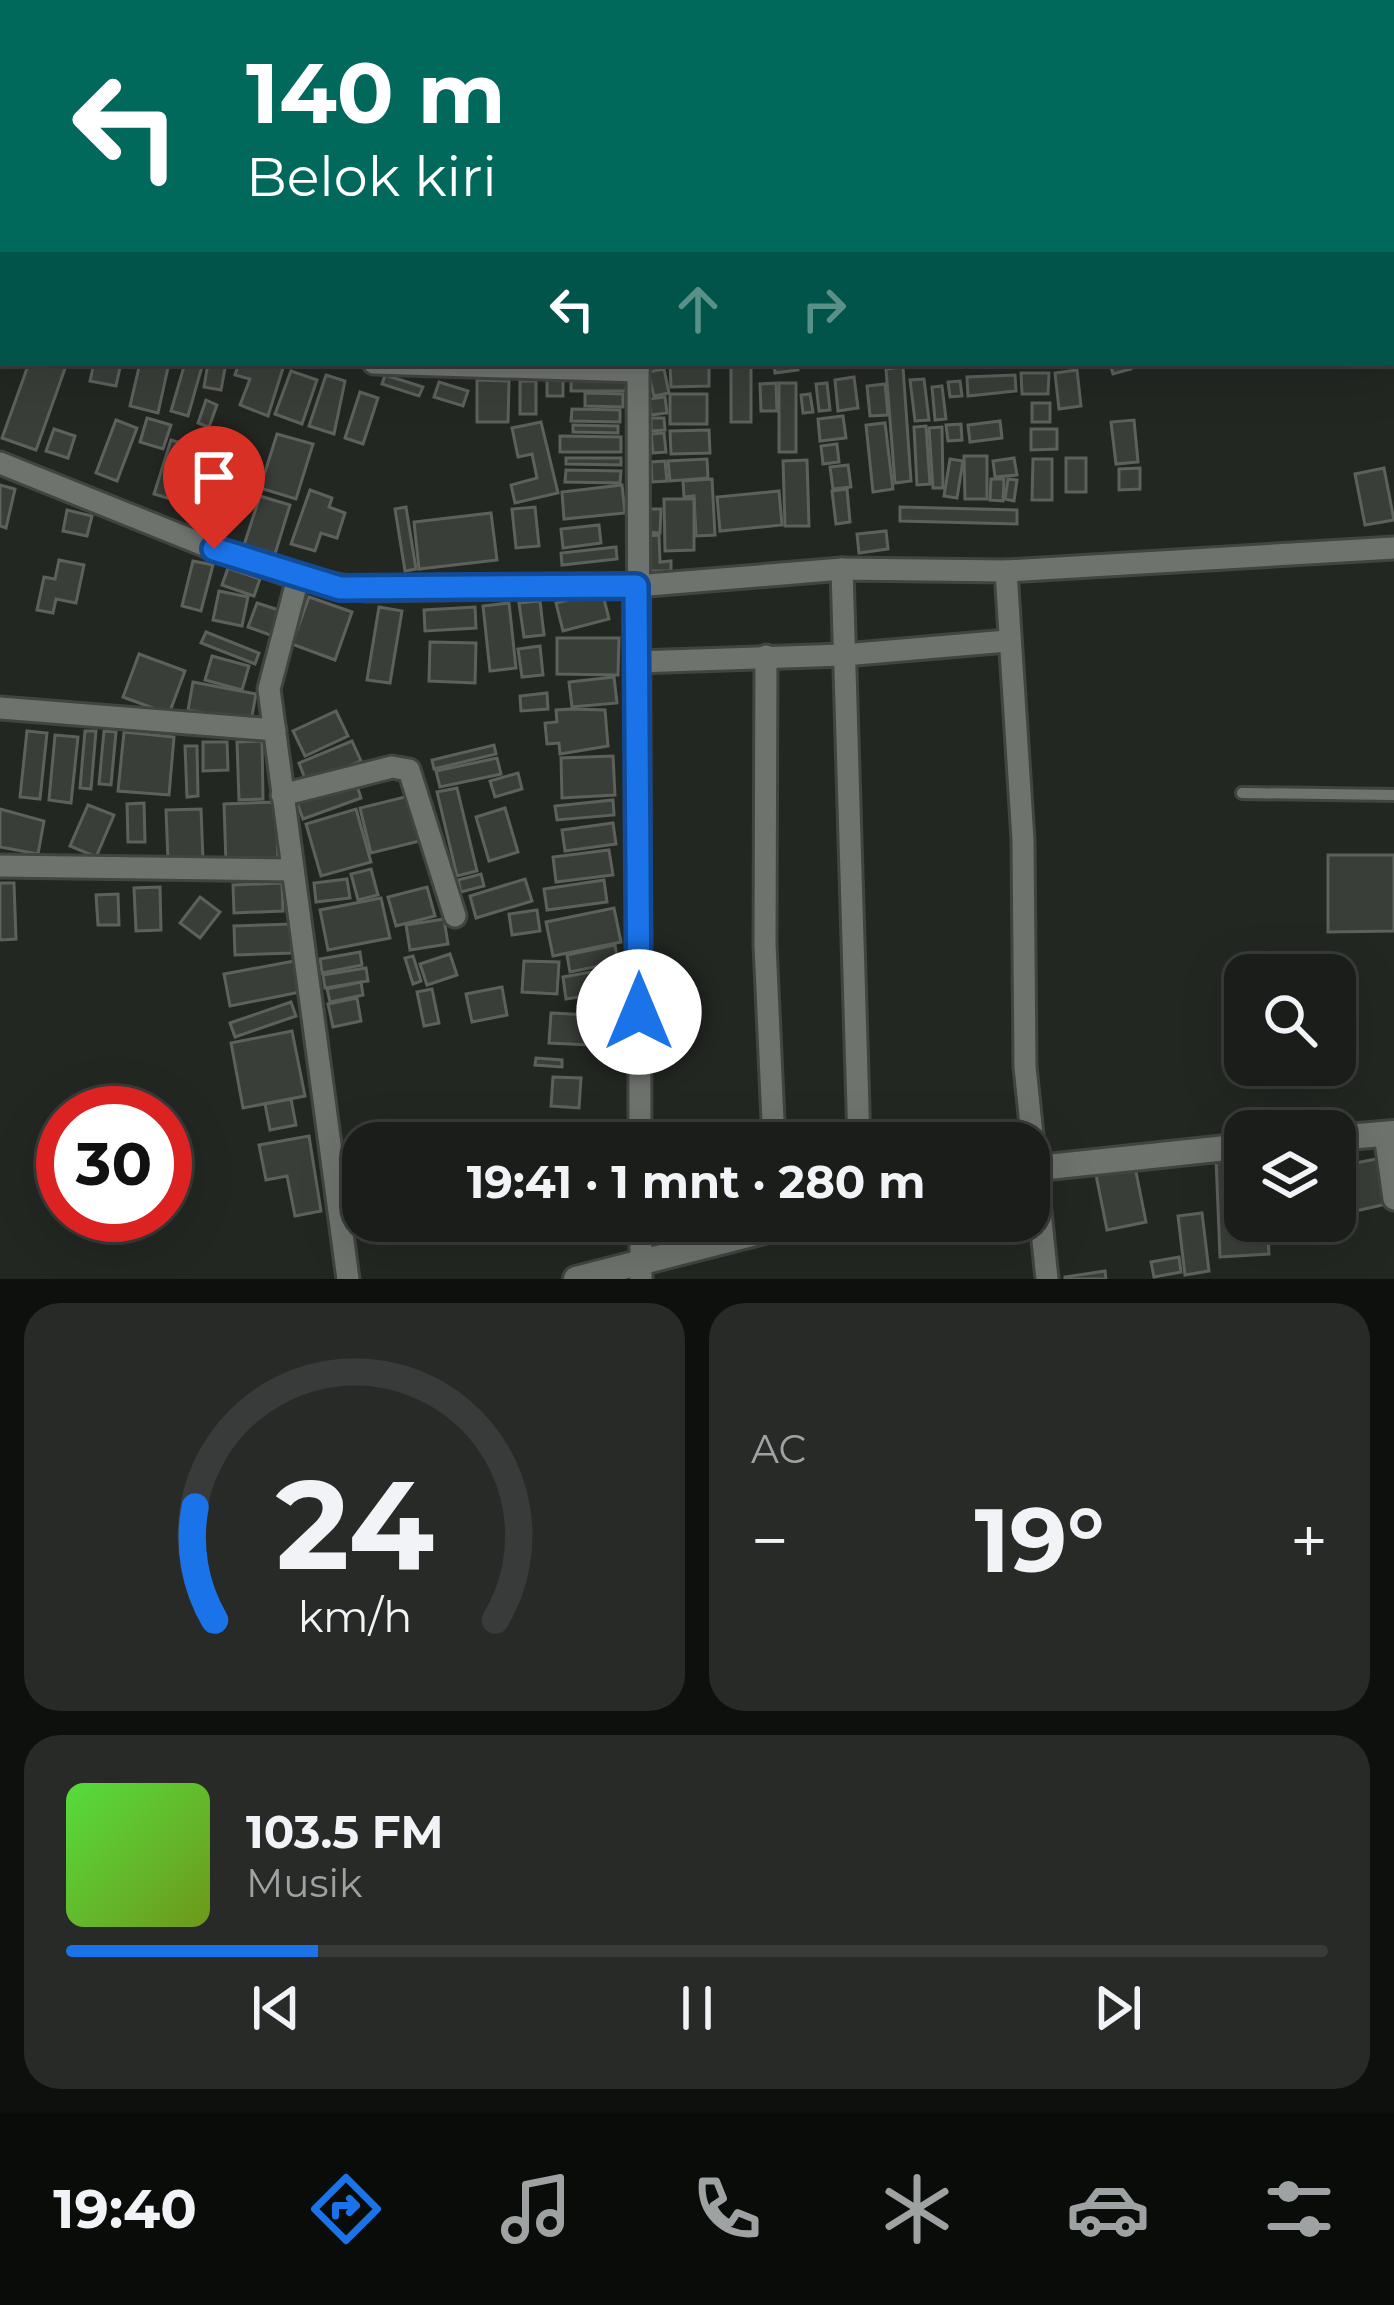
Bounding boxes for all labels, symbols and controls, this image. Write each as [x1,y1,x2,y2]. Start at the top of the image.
text: 140 m [246,42,506,144]
icon: left [48,48,204,204]
text: Belok kiri [246,144,497,210]
icon: left [539,276,605,342]
icon: ahead [665,276,731,342]
icon: right [791,276,857,342]
pin [163,426,265,549]
icon: arrive [181,444,247,510]
position arrow [576,949,702,1075]
map controls [1224,954,1356,1242]
button: search [1224,954,1356,1086]
speed limit sign: 30 [36,1086,192,1242]
button: layers [1224,1110,1356,1242]
text: 19:41 · 1 mnt · 280 m [467,1154,925,1209]
text: AC [751,1425,806,1473]
text: 24 [275,1448,434,1600]
text: 19° [974,1485,1105,1595]
text: − [751,1500,789,1581]
text: + [1290,1500,1328,1581]
text: km/h [297,1590,412,1643]
text: 103.5 FM [246,1804,443,1859]
text: Musik [246,1859,362,1907]
icon: previous [243,1975,309,2041]
icon: pause [664,1975,730,2041]
icon: next [1085,1975,1151,2041]
icon: directions [304,2167,388,2251]
icon: music [494,2167,578,2251]
icon: phone [685,2167,769,2251]
icon: climate [875,2167,959,2251]
icon: car [1066,2167,1150,2251]
icon: filters [1257,2167,1341,2251]
text: 19:40 [53,2176,197,2242]

